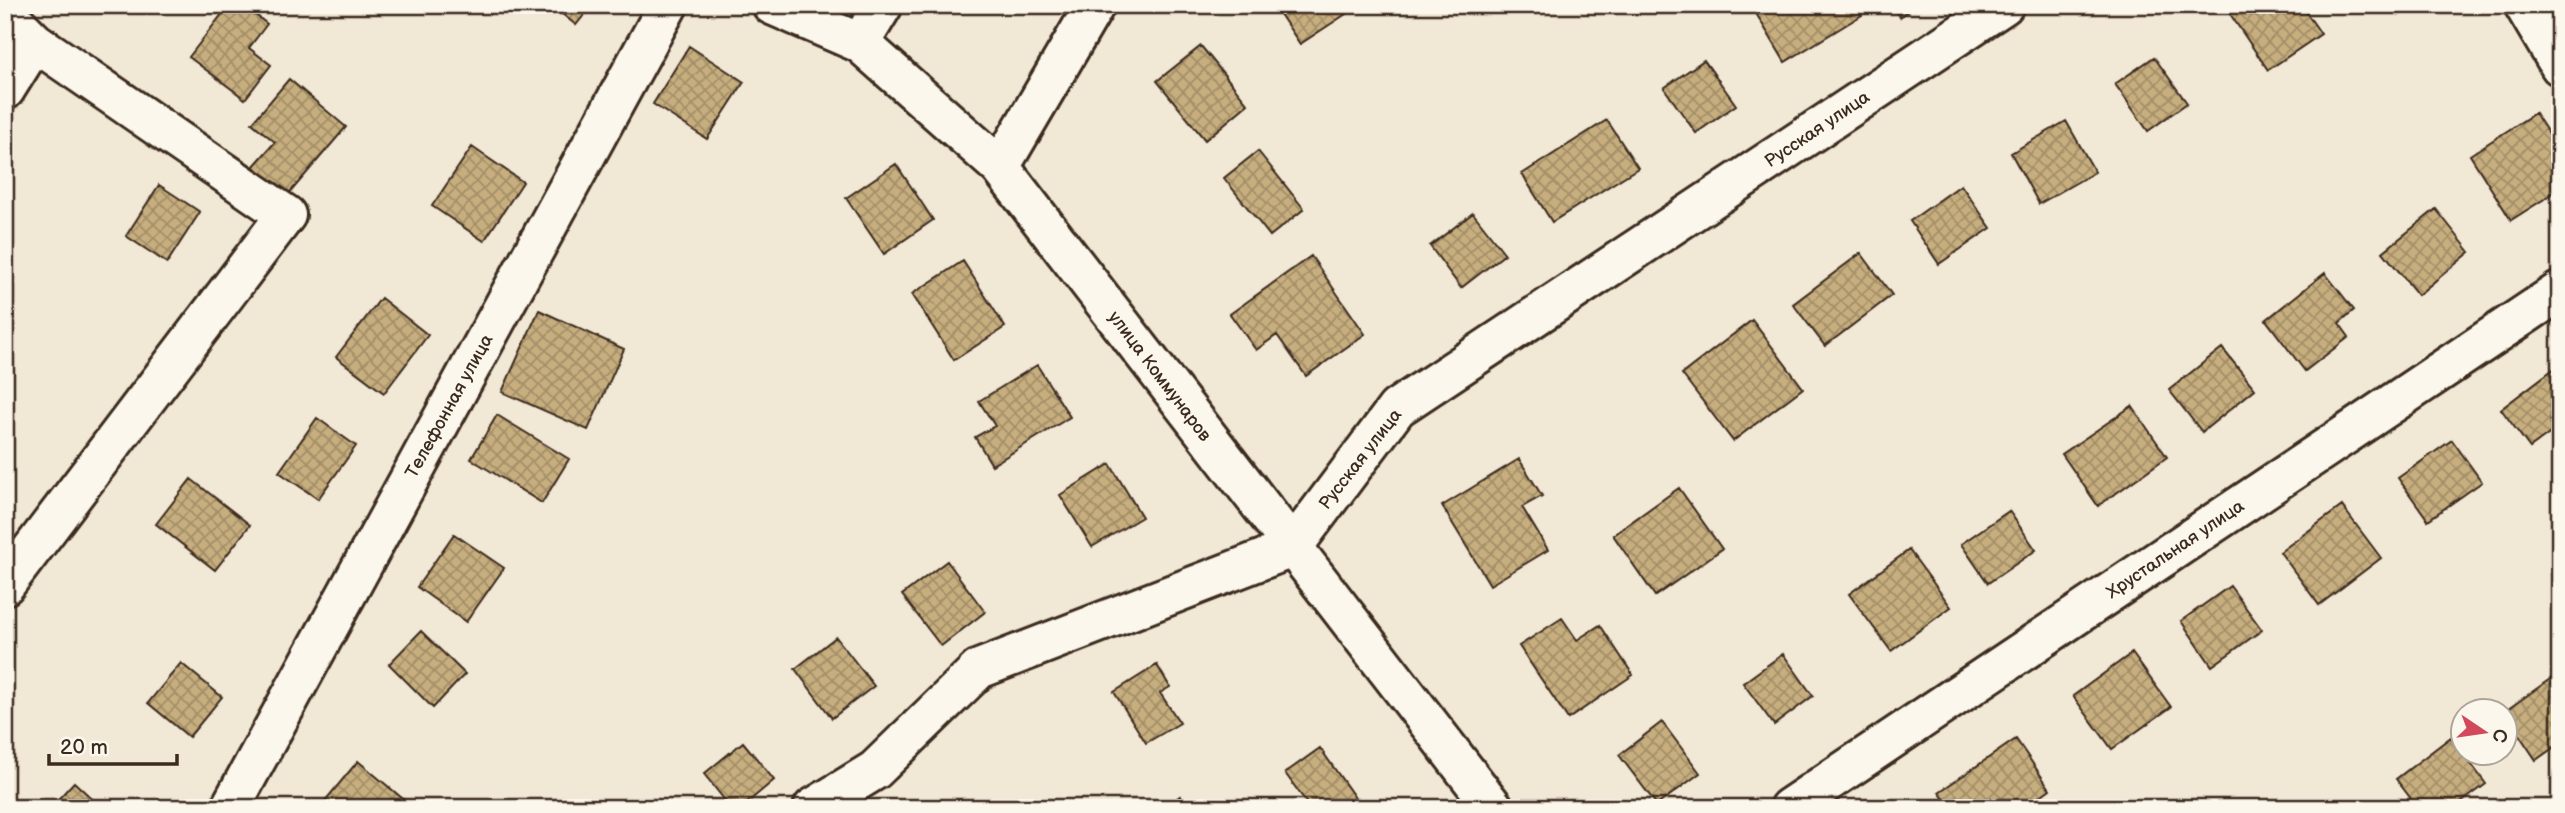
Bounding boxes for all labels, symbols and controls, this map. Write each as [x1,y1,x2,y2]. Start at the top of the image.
street label: Русская улица [1761,86,1874,172]
street label: улица Коммунаров [1104,307,1216,446]
street label: Телефонная улица [401,330,498,482]
street label: Русская улица [1315,405,1406,514]
street label: Хрустальная улица [2102,495,2248,603]
north arrow [2450,698,2520,768]
scale bar [49,722,177,766]
text: С [2486,726,2512,745]
text: 20 m [60,735,108,760]

